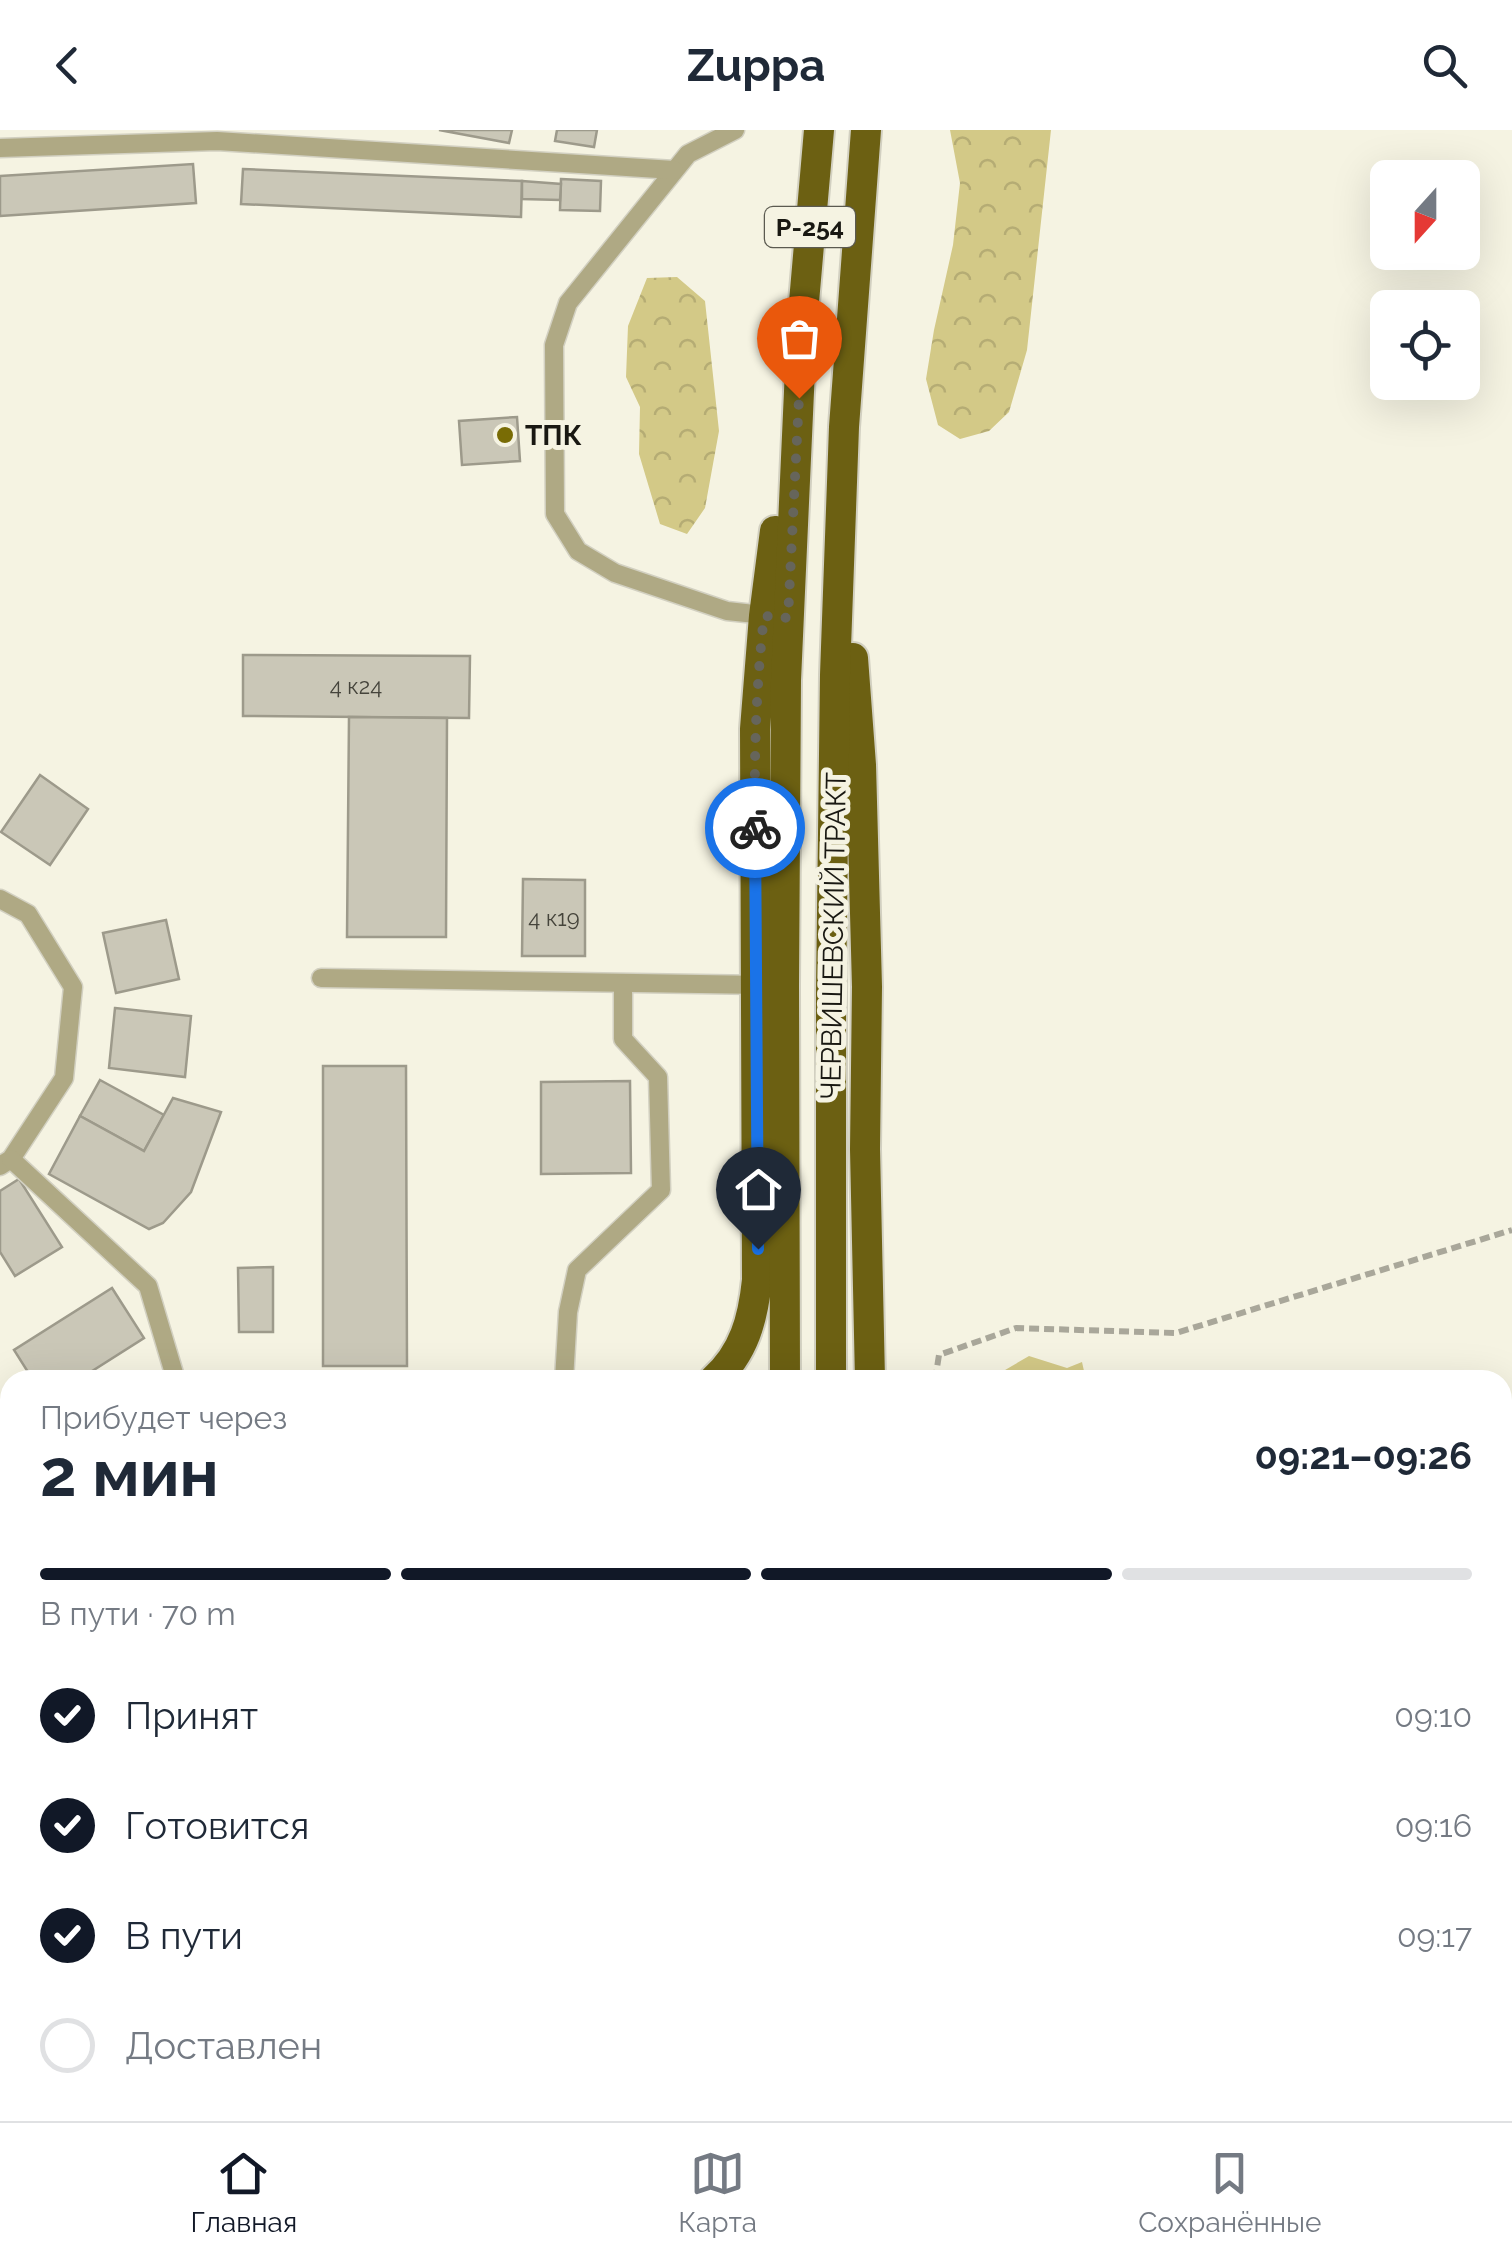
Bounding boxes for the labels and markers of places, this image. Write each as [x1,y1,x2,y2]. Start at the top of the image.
pin [757,296,842,399]
place label: ТПК [525,419,582,452]
marker: ТПК [494,424,516,446]
pin [716,1147,801,1250]

